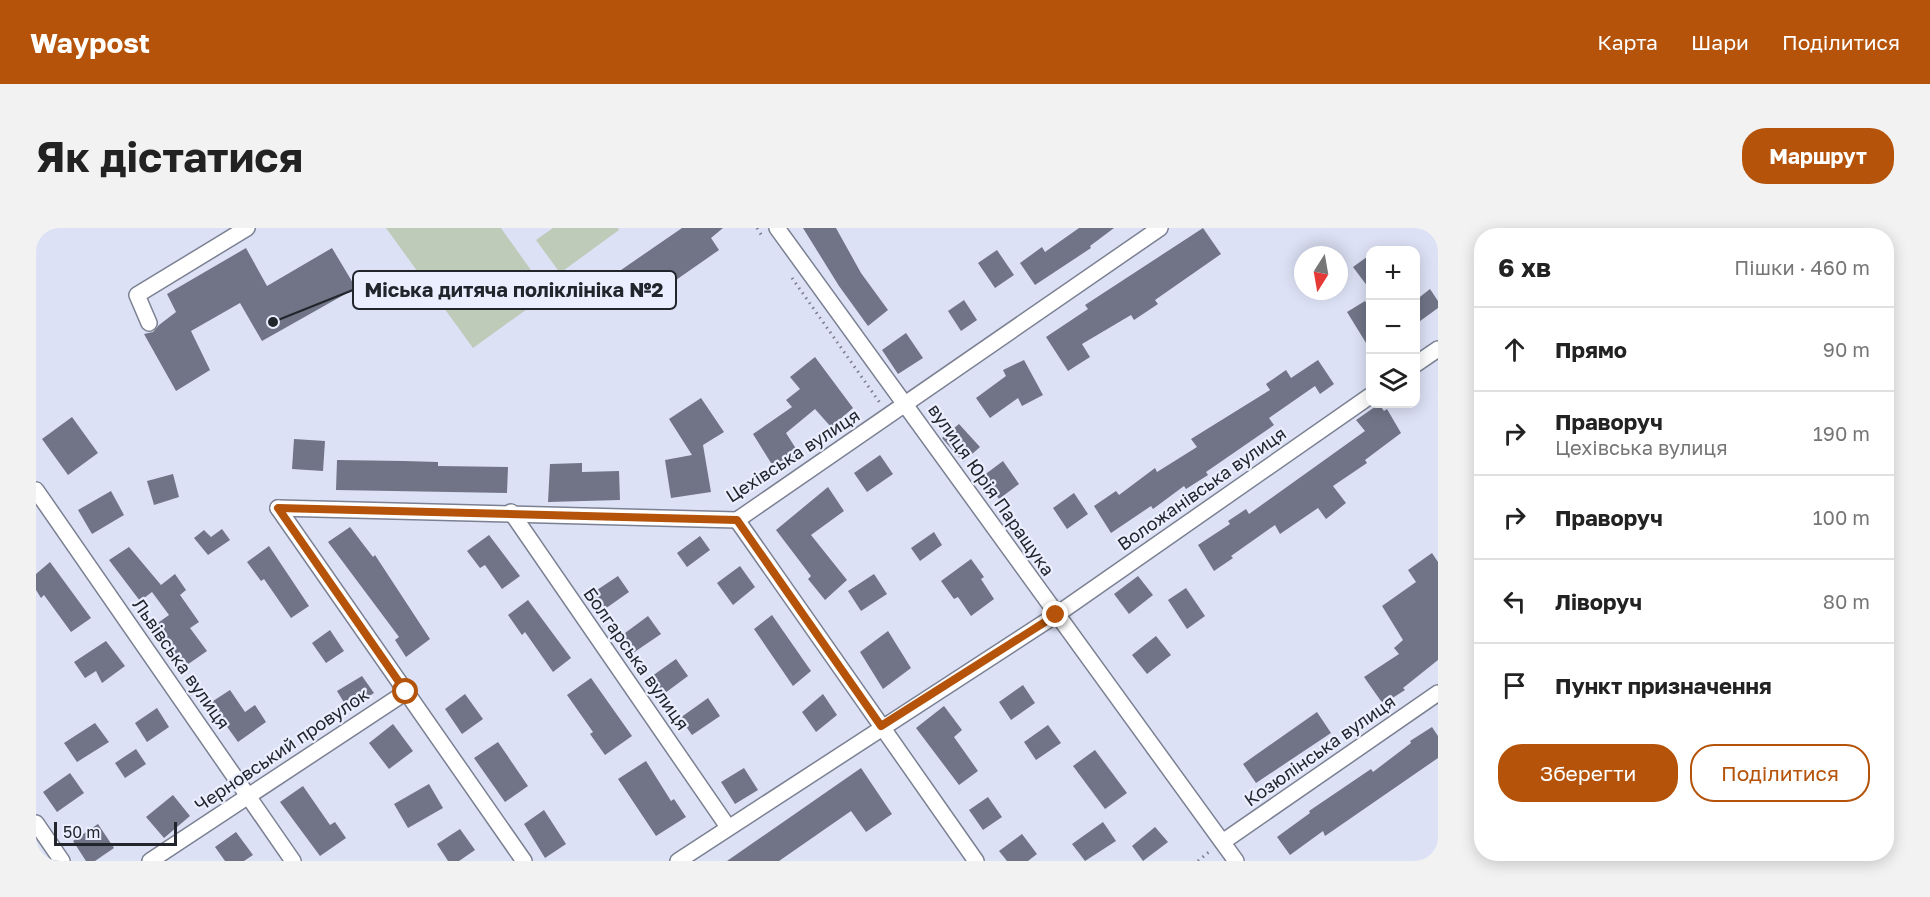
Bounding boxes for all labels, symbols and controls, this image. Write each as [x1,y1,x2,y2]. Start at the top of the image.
text: Waypost [30,26,150,59]
text: Карта [1597,29,1658,55]
text: Шари [1691,29,1749,55]
text: Поділитися [1782,29,1900,55]
button: Маршрут [1742,128,1894,184]
text: Як дістатися [36,131,303,181]
north arrow [1294,246,1348,300]
map controls [1366,246,1420,408]
button: + [1366,246,1420,300]
text: 6 хв [1498,252,1551,283]
text: Пішки · 460 m [1734,255,1870,279]
callout: Міська дитяча поліклініка №2 [353,271,676,309]
text: Міська дитяча поліклініка №2 [364,277,664,301]
button: − [1366,300,1420,354]
icon: ahead [1498,333,1531,366]
text: Прямо [1555,336,1627,363]
text: 90 m [1823,337,1870,361]
button: layers [1366,354,1420,408]
street label: вулиця Юрія Паращука [924,399,1060,580]
street label: Цехівська вулиця [721,404,864,507]
text: Праворуч [1555,408,1663,435]
icon: right [1498,417,1531,450]
text: 190 m [1813,421,1870,445]
street label: Воложанівська вулиця [1113,422,1290,555]
text: Цехівська вулиця [1555,435,1728,459]
icon: right [1498,501,1531,534]
text: Праворуч [1555,504,1663,531]
text: 100 m [1813,505,1870,529]
street label: Болгарська вулиця [579,583,694,734]
icon: left [1498,585,1531,618]
text: Ліворуч [1555,588,1642,615]
text: 80 m [1823,589,1870,613]
street label: Львівська вулиця [129,594,235,733]
route end [1042,601,1068,627]
icon: arrive [1498,669,1531,702]
text: Пункт призначення [1555,672,1772,699]
route start [392,678,418,704]
street label: Черновський провулок [190,683,373,816]
street label: Козюлінська вулиця [1240,690,1399,811]
button: Зберегти [1498,744,1678,802]
button: Поділитися [1690,744,1870,802]
scale bar [54,819,177,846]
text: 50 m [63,822,100,842]

